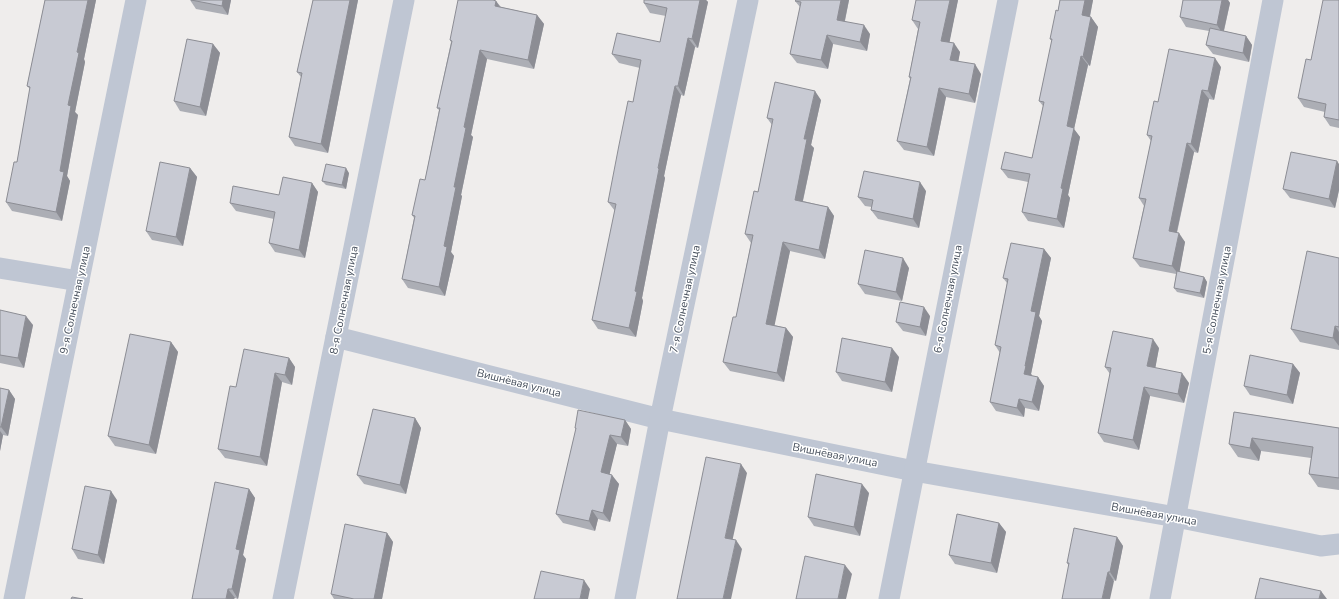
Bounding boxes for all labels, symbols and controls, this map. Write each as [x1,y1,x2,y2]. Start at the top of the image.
street label: 6-я Солнечная улица [930,243,966,354]
street label: 8-я Солнечная улица [326,244,362,355]
street label: 7-я Солнечная улица [666,244,704,354]
street label: 5-я Солнечная улица [1199,244,1235,355]
street label: 9-я Солнечная улица [56,245,94,355]
street label: Вишнёвая улица [475,365,563,401]
street label: Вишнёвая улица [791,439,879,471]
street label: Вишнёвая улица [1110,499,1198,529]

